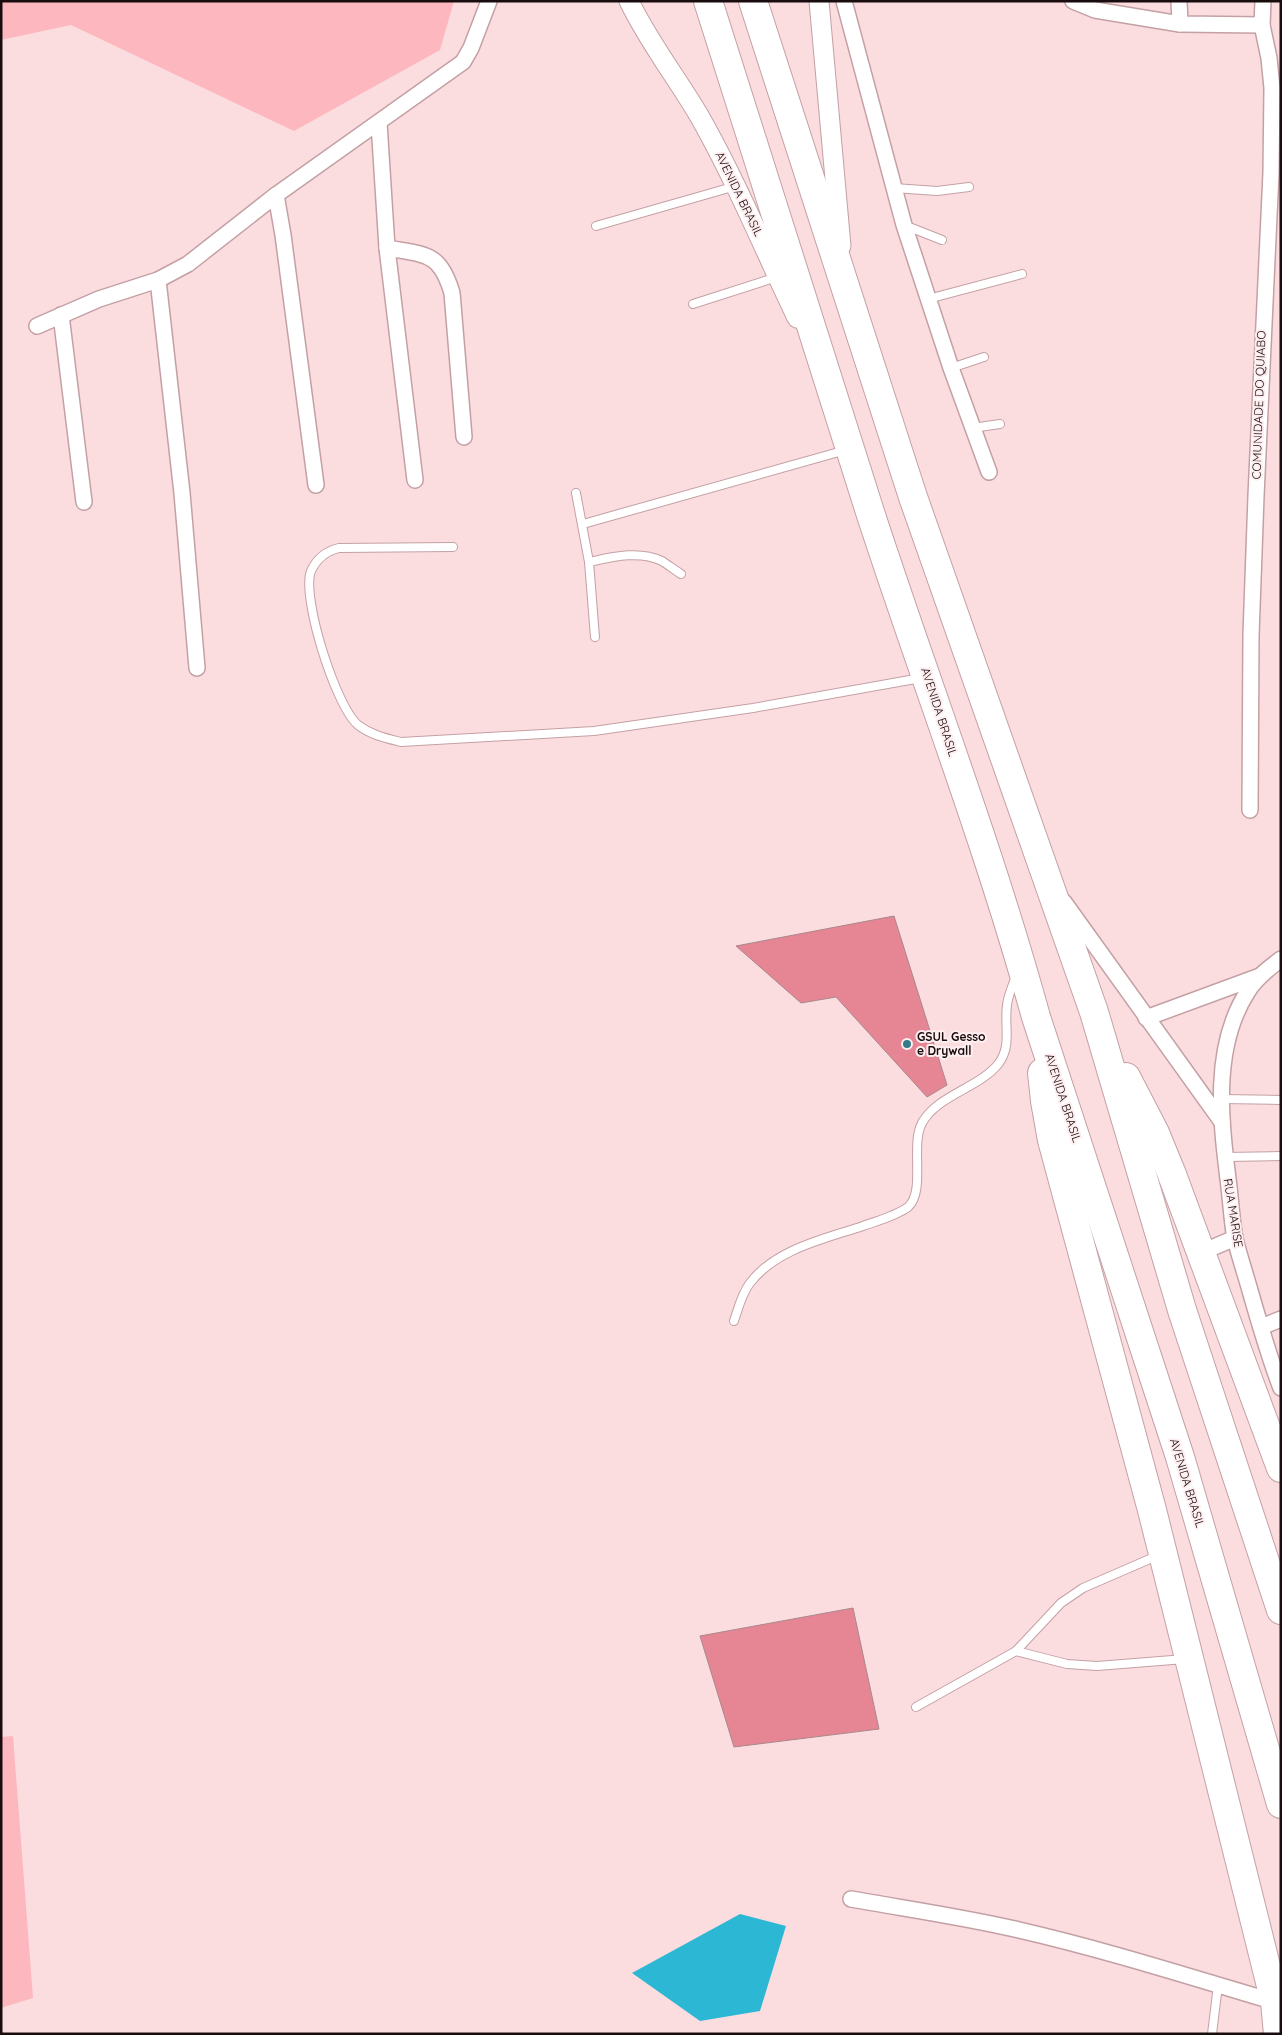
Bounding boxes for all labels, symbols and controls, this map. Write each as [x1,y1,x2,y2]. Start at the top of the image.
street label: AVENIDA BRASIL [712,149,767,239]
street label: COMUNIDADE DO QUIABO [1248,330,1269,480]
street label: AVENIDA BRASIL [918,666,961,759]
place label: GSUL Gesso e Drywall [917,1029,986,1058]
marker: GSUL Gesso e Drywall [901,1038,913,1050]
street label: AVENIDA BRASIL [1042,1052,1085,1145]
street label: RUA MARISE [1221,1177,1246,1249]
street label: AVENIDA BRASIL [1167,1436,1208,1530]

